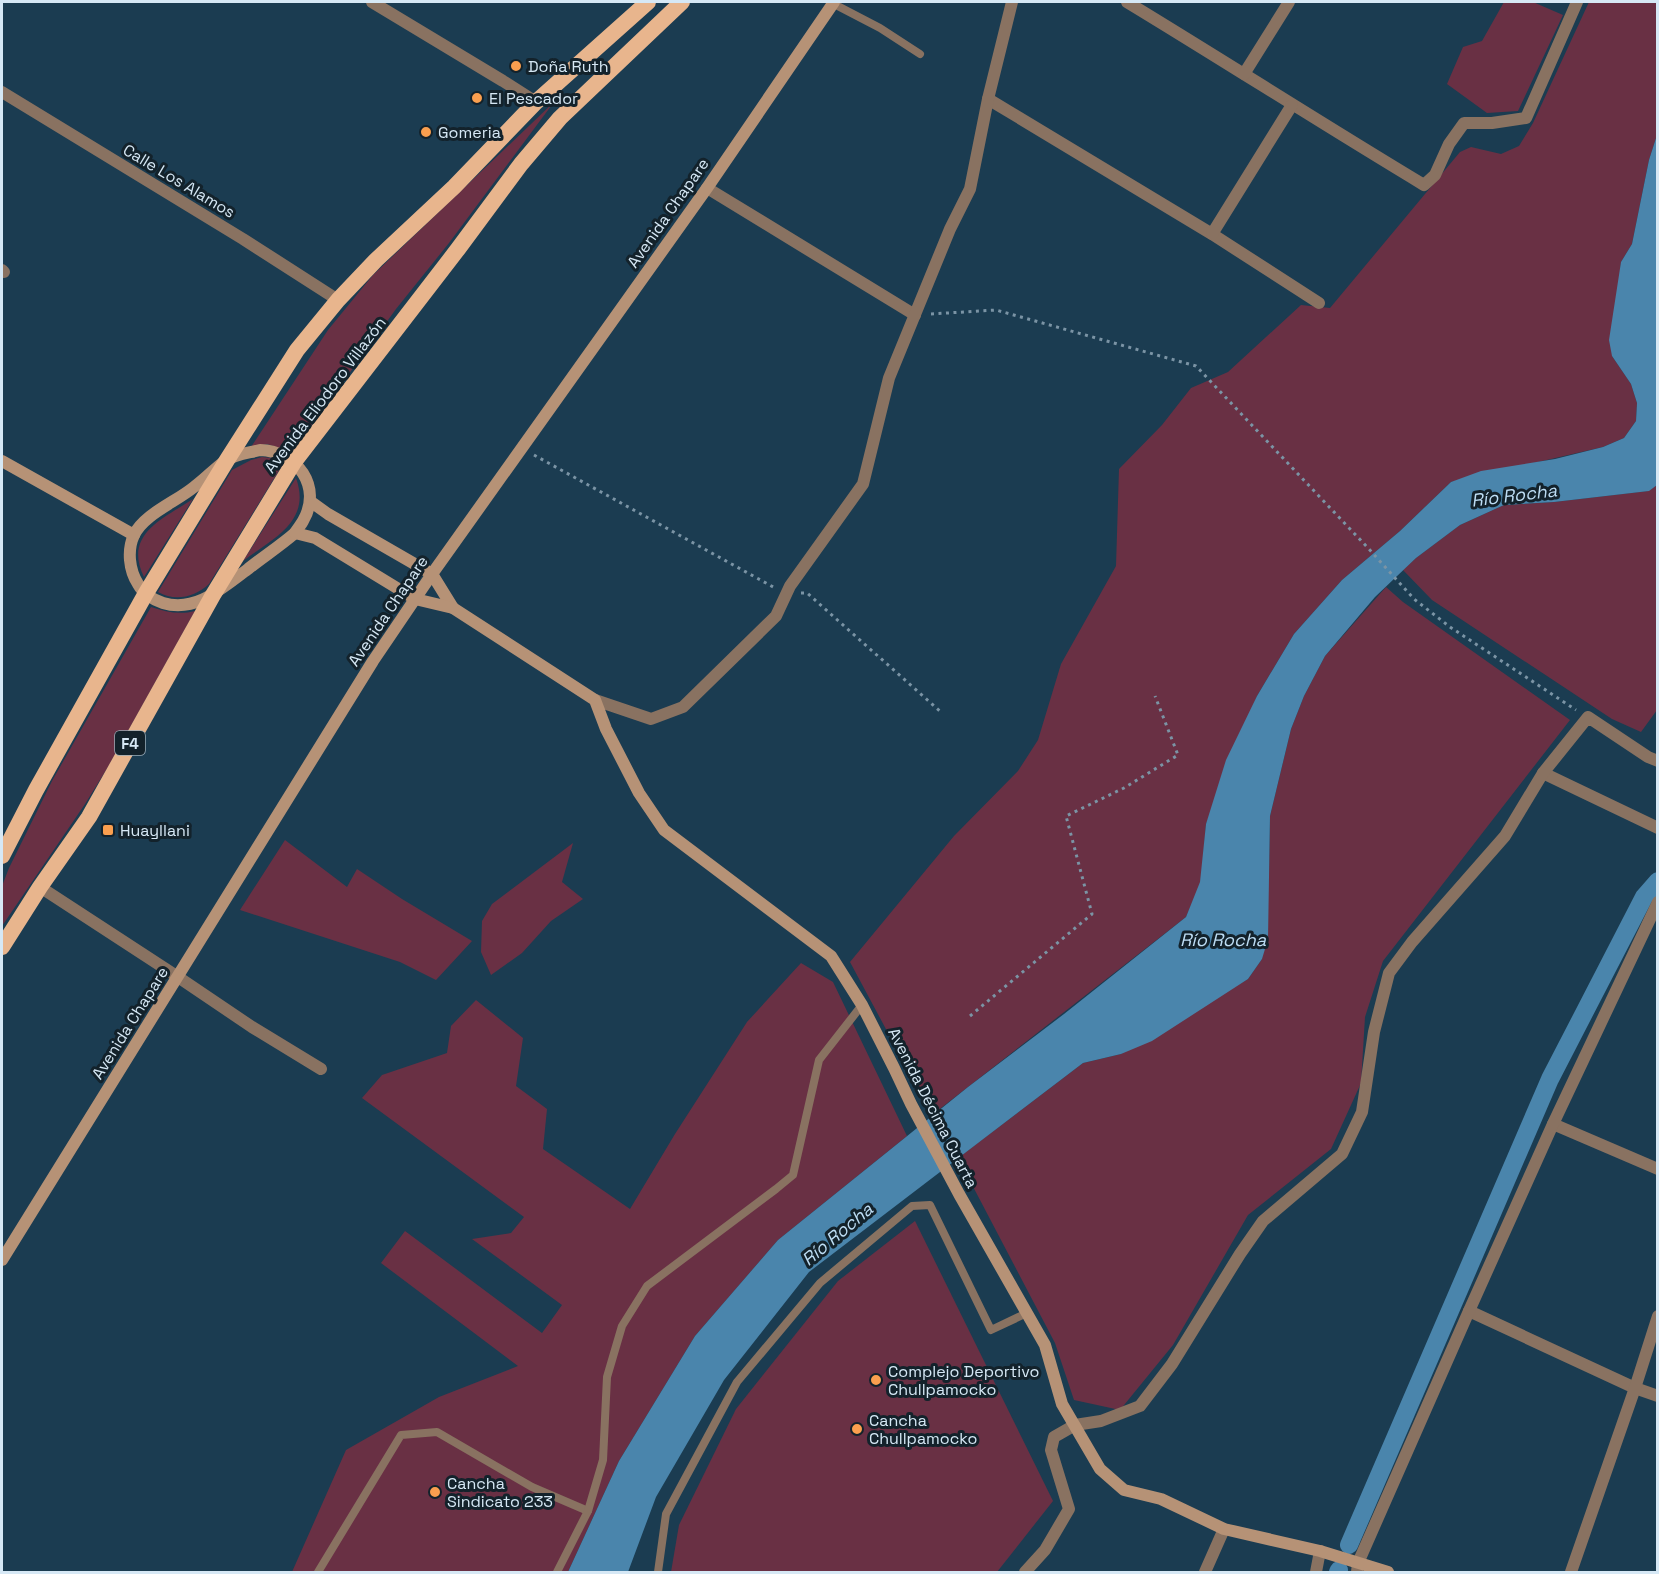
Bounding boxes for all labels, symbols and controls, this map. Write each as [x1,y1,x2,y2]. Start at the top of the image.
place label: Doña Ruth [528,56,609,77]
marker: Doña Ruth [509,59,523,73]
place label: El Pescador [489,88,578,109]
marker: El Pescador [470,91,484,105]
place label: Gomeria [438,122,501,143]
marker: Gomeria [419,125,433,139]
street label: Calle Los Alamos [119,139,239,223]
street label: Avenida Chapare [622,154,714,272]
street label: Avenida Eliodoro Villazón [259,313,391,477]
water label: Río Rocha [1470,478,1559,512]
street label: Avenida Chapare [343,552,433,670]
road number: F4 [115,731,145,755]
place label: Huayllani [120,820,190,841]
marker: Huayllani [101,823,115,837]
water label: Río Rocha [1180,928,1267,951]
street label: Avenida Chapare [87,963,173,1083]
street label: Avenida Décima Cuarta [883,1024,983,1192]
water label: Río Rocha [797,1197,878,1270]
place label: Complejo Deportivo Chullpamocko [888,1361,1039,1400]
marker: Complejo Deportivo Chullpamocko [869,1373,883,1387]
place label: Cancha Chullpamocko [869,1410,977,1449]
marker: Cancha Chullpamocko [850,1422,864,1436]
place label: Cancha Sindicato 233 [447,1473,553,1512]
marker: Cancha Sindicato 233 [428,1485,442,1499]

